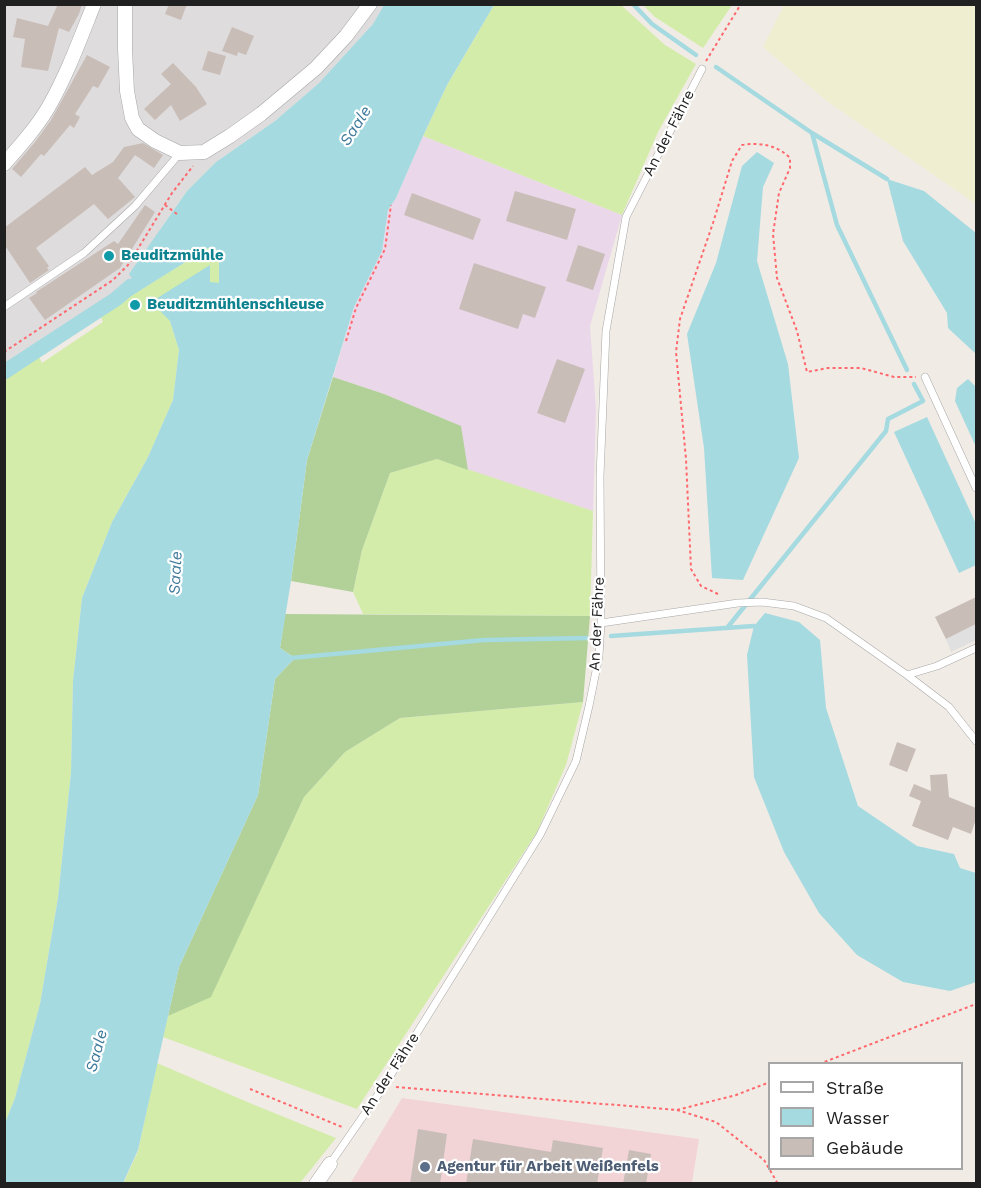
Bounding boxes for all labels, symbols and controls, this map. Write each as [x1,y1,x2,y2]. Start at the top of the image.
street label: An der Fähre [640,87,698,179]
water label: Saale [336,102,376,150]
place label: Beuditzmühle [121,247,224,265]
marker: Beuditzmühle [102,249,116,263]
place label: Beuditzmühlenschleuse [147,296,324,314]
marker: Beuditzmühlenschleuse [128,298,142,312]
water label: Saale [165,551,187,595]
street label: An der Fähre [586,576,608,672]
water label: Saale [82,1027,112,1075]
street label: An der Fähre [357,1030,423,1118]
legend [768,1062,963,1170]
text: Straße [826,1077,884,1098]
text: Wasser [826,1107,889,1128]
text: Gebäude [826,1137,904,1158]
place label: Agentur für Arbeit Weißenfels [437,1158,659,1176]
marker: Agentur für Arbeit Weißenfels [418,1160,432,1174]

